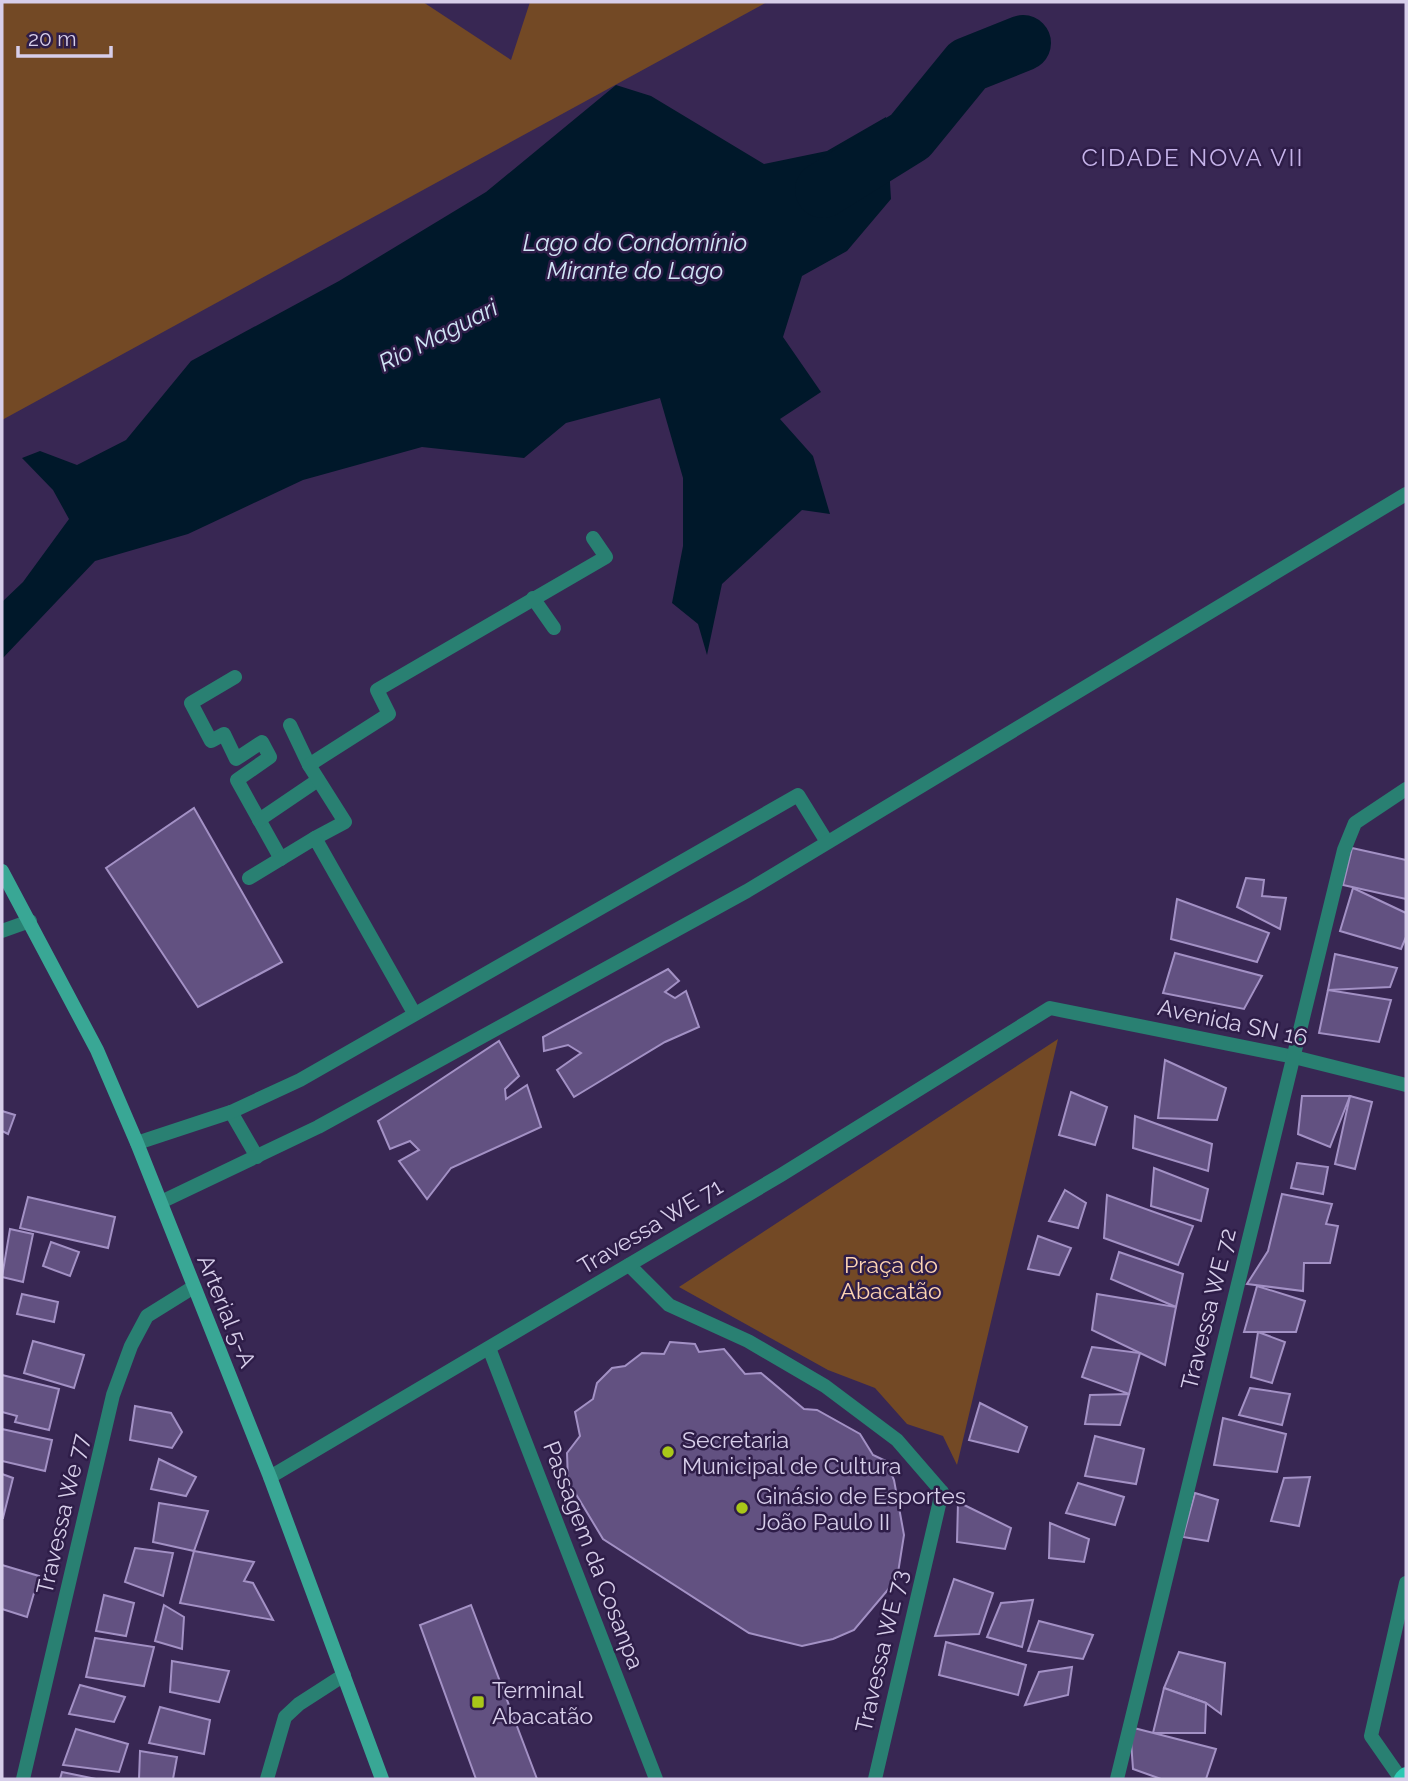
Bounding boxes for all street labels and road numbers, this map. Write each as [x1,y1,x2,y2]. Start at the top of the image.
street label: Avenida SN 16 [1156,993,1310,1051]
street label: Travessa WE 71 [573,1172,727,1280]
street label: Travessa WE 72 [1175,1225,1241,1393]
street label: Arterial 5-A [192,1251,262,1372]
street label: Travessa We 77 [30,1430,94,1597]
street label: Passagem da Cosanpa [538,1437,650,1673]
street label: Travessa WE 73 [849,1567,913,1735]

